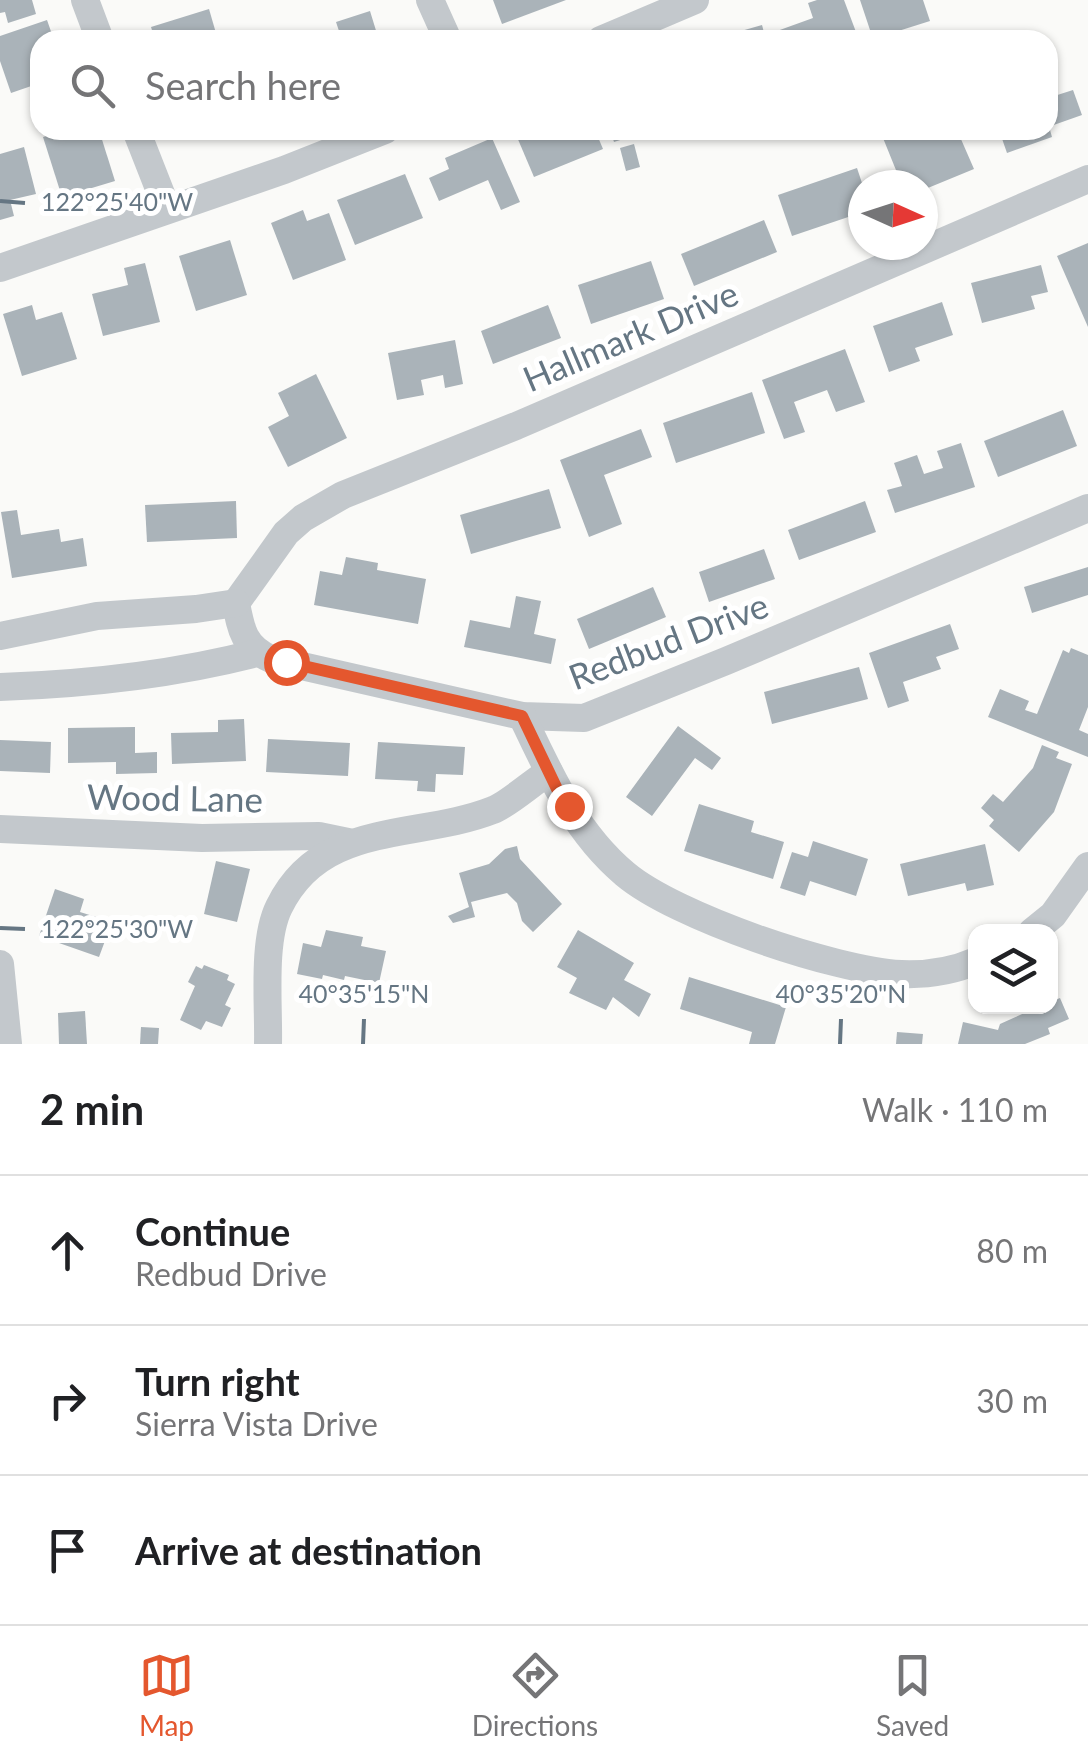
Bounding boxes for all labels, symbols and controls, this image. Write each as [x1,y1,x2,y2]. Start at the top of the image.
search box [30,30,1058,140]
icon: search [65,58,120,113]
text: Search here [145,62,341,108]
north arrow [848,170,938,260]
text: 122°25'40"W [41,186,193,216]
street label: Hallmark Drive [516,271,744,399]
street label: Redbud Drive [562,583,774,697]
route start [264,640,310,686]
street label: Wood Lane [87,774,263,820]
route end [547,784,593,830]
text: 122°25'30"W [41,913,193,943]
map controls [968,924,1058,1014]
button: layers [968,924,1058,1014]
text: 40°35'15"N [299,978,429,1008]
text: 40°35'20"N [776,978,906,1008]
text: 2 min [40,1084,144,1134]
text: Walk · 110 m [862,1090,1048,1129]
text: Continue [135,1208,290,1254]
icon: ahead [40,1223,95,1278]
text: 80 m [976,1231,1048,1270]
text: Redbud Drive [135,1254,327,1293]
text: Turn right [135,1358,300,1404]
icon: right [40,1373,95,1428]
text: 30 m [976,1381,1048,1420]
text: Sierra Vista Drive [135,1404,378,1443]
icon: arrive [40,1523,95,1578]
text: Arrive at destination [135,1527,482,1573]
tab: Map [139,1648,194,1742]
tab: Directions [472,1648,598,1742]
tab: Saved [876,1648,949,1742]

